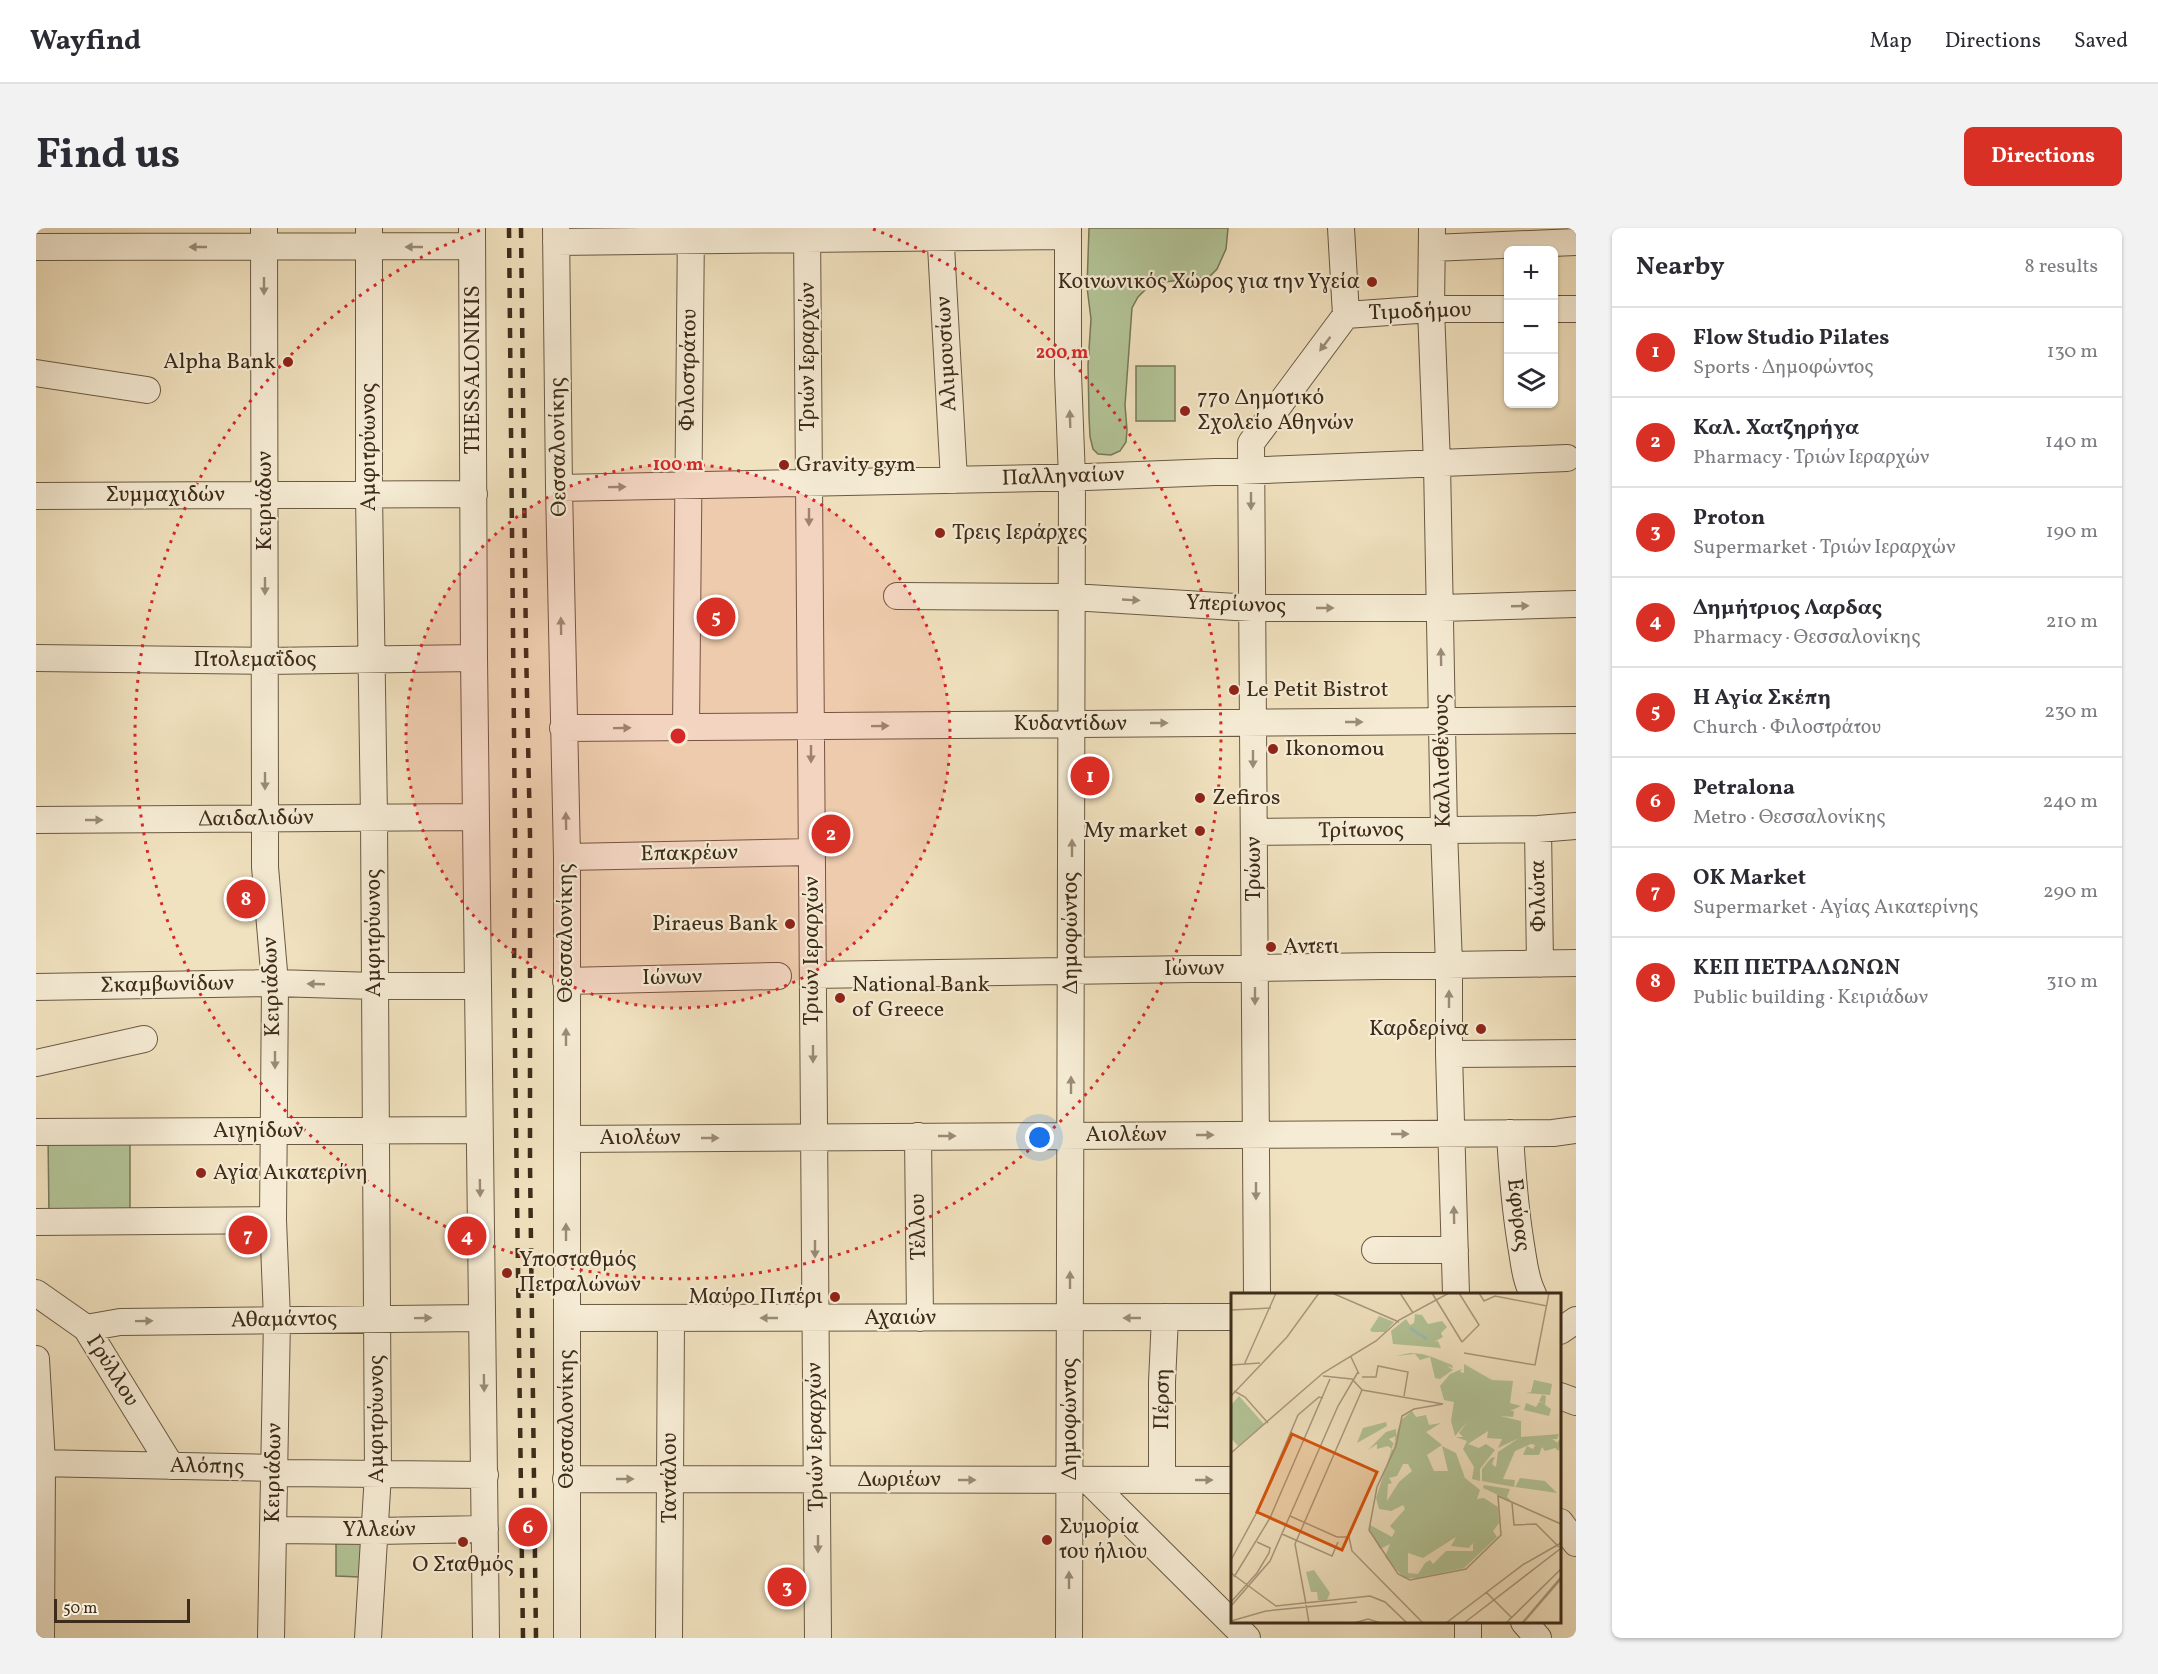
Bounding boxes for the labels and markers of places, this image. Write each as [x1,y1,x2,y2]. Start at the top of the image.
place label: Κοινωνικός Χώρος για την Υγεία [1058,267,1360,298]
marker: Κοινωνικός Χώρος για την Υγεία [1365,275,1379,289]
place label: Alpha Bank [163,347,276,378]
marker: Alpha Bank [281,355,295,369]
place label: 77ο Δημοτικό Σχολείο Αθηνών [1197,383,1354,439]
marker: 77ο Δημοτικό Σχολείο Αθηνών [1178,404,1192,418]
place label: Gravity gym [796,450,916,481]
marker: Gravity gym [777,458,791,472]
place label: Τρεις Ιεράρχες [952,518,1087,549]
marker: Τρεις Ιεράρχες [933,526,947,540]
pin: 5 [696,594,736,640]
place label: Le Petit Bistrot [1246,675,1389,706]
marker: Le Petit Bistrot [1227,683,1241,697]
centre of rings [668,726,688,746]
place label: Ikonomou [1285,734,1385,765]
marker: Ikonomou [1266,742,1280,756]
pin: 1 [1070,754,1110,798]
place label: Zefiros [1212,783,1280,814]
marker: Zefiros [1193,791,1207,805]
pin: 2 [812,812,850,856]
place label: My market [1084,816,1188,847]
marker: My market [1193,824,1207,838]
pin: 8 [226,876,266,922]
place label: Piraeus Bank [652,909,778,940]
marker: Piraeus Bank [783,917,797,931]
place label: Αντετι [1283,932,1340,963]
marker: Αντετι [1264,940,1278,954]
place label: National Bank of Greece [852,970,990,1026]
marker: National Bank of Greece [833,991,847,1005]
place label: Καρδερίνα [1369,1014,1469,1045]
marker: Καρδερίνα [1474,1022,1488,1036]
place label: Αγία Αικατερίνη [213,1158,368,1189]
marker: Αγία Αικατερίνη [194,1166,208,1180]
pin: 7 [228,1212,268,1258]
pin: 4 [448,1214,486,1258]
place label: Υποσταθμός Πετραλώνων [519,1245,641,1301]
marker: Υποσταθμός Πετραλώνων [500,1266,514,1280]
place label: Μαύρο Πιπέρι [688,1282,823,1313]
marker: Μαύρο Πιπέρι [828,1290,842,1304]
pin: 6 [508,1504,548,1550]
place label: Συμορία του ήλιου [1059,1512,1147,1568]
marker: Συμορία του ήλιου [1040,1533,1054,1547]
marker: Ο Σταθμός [456,1535,470,1549]
place label: Ο Σταθμός [412,1550,514,1581]
pin: 3 [768,1564,807,1610]

